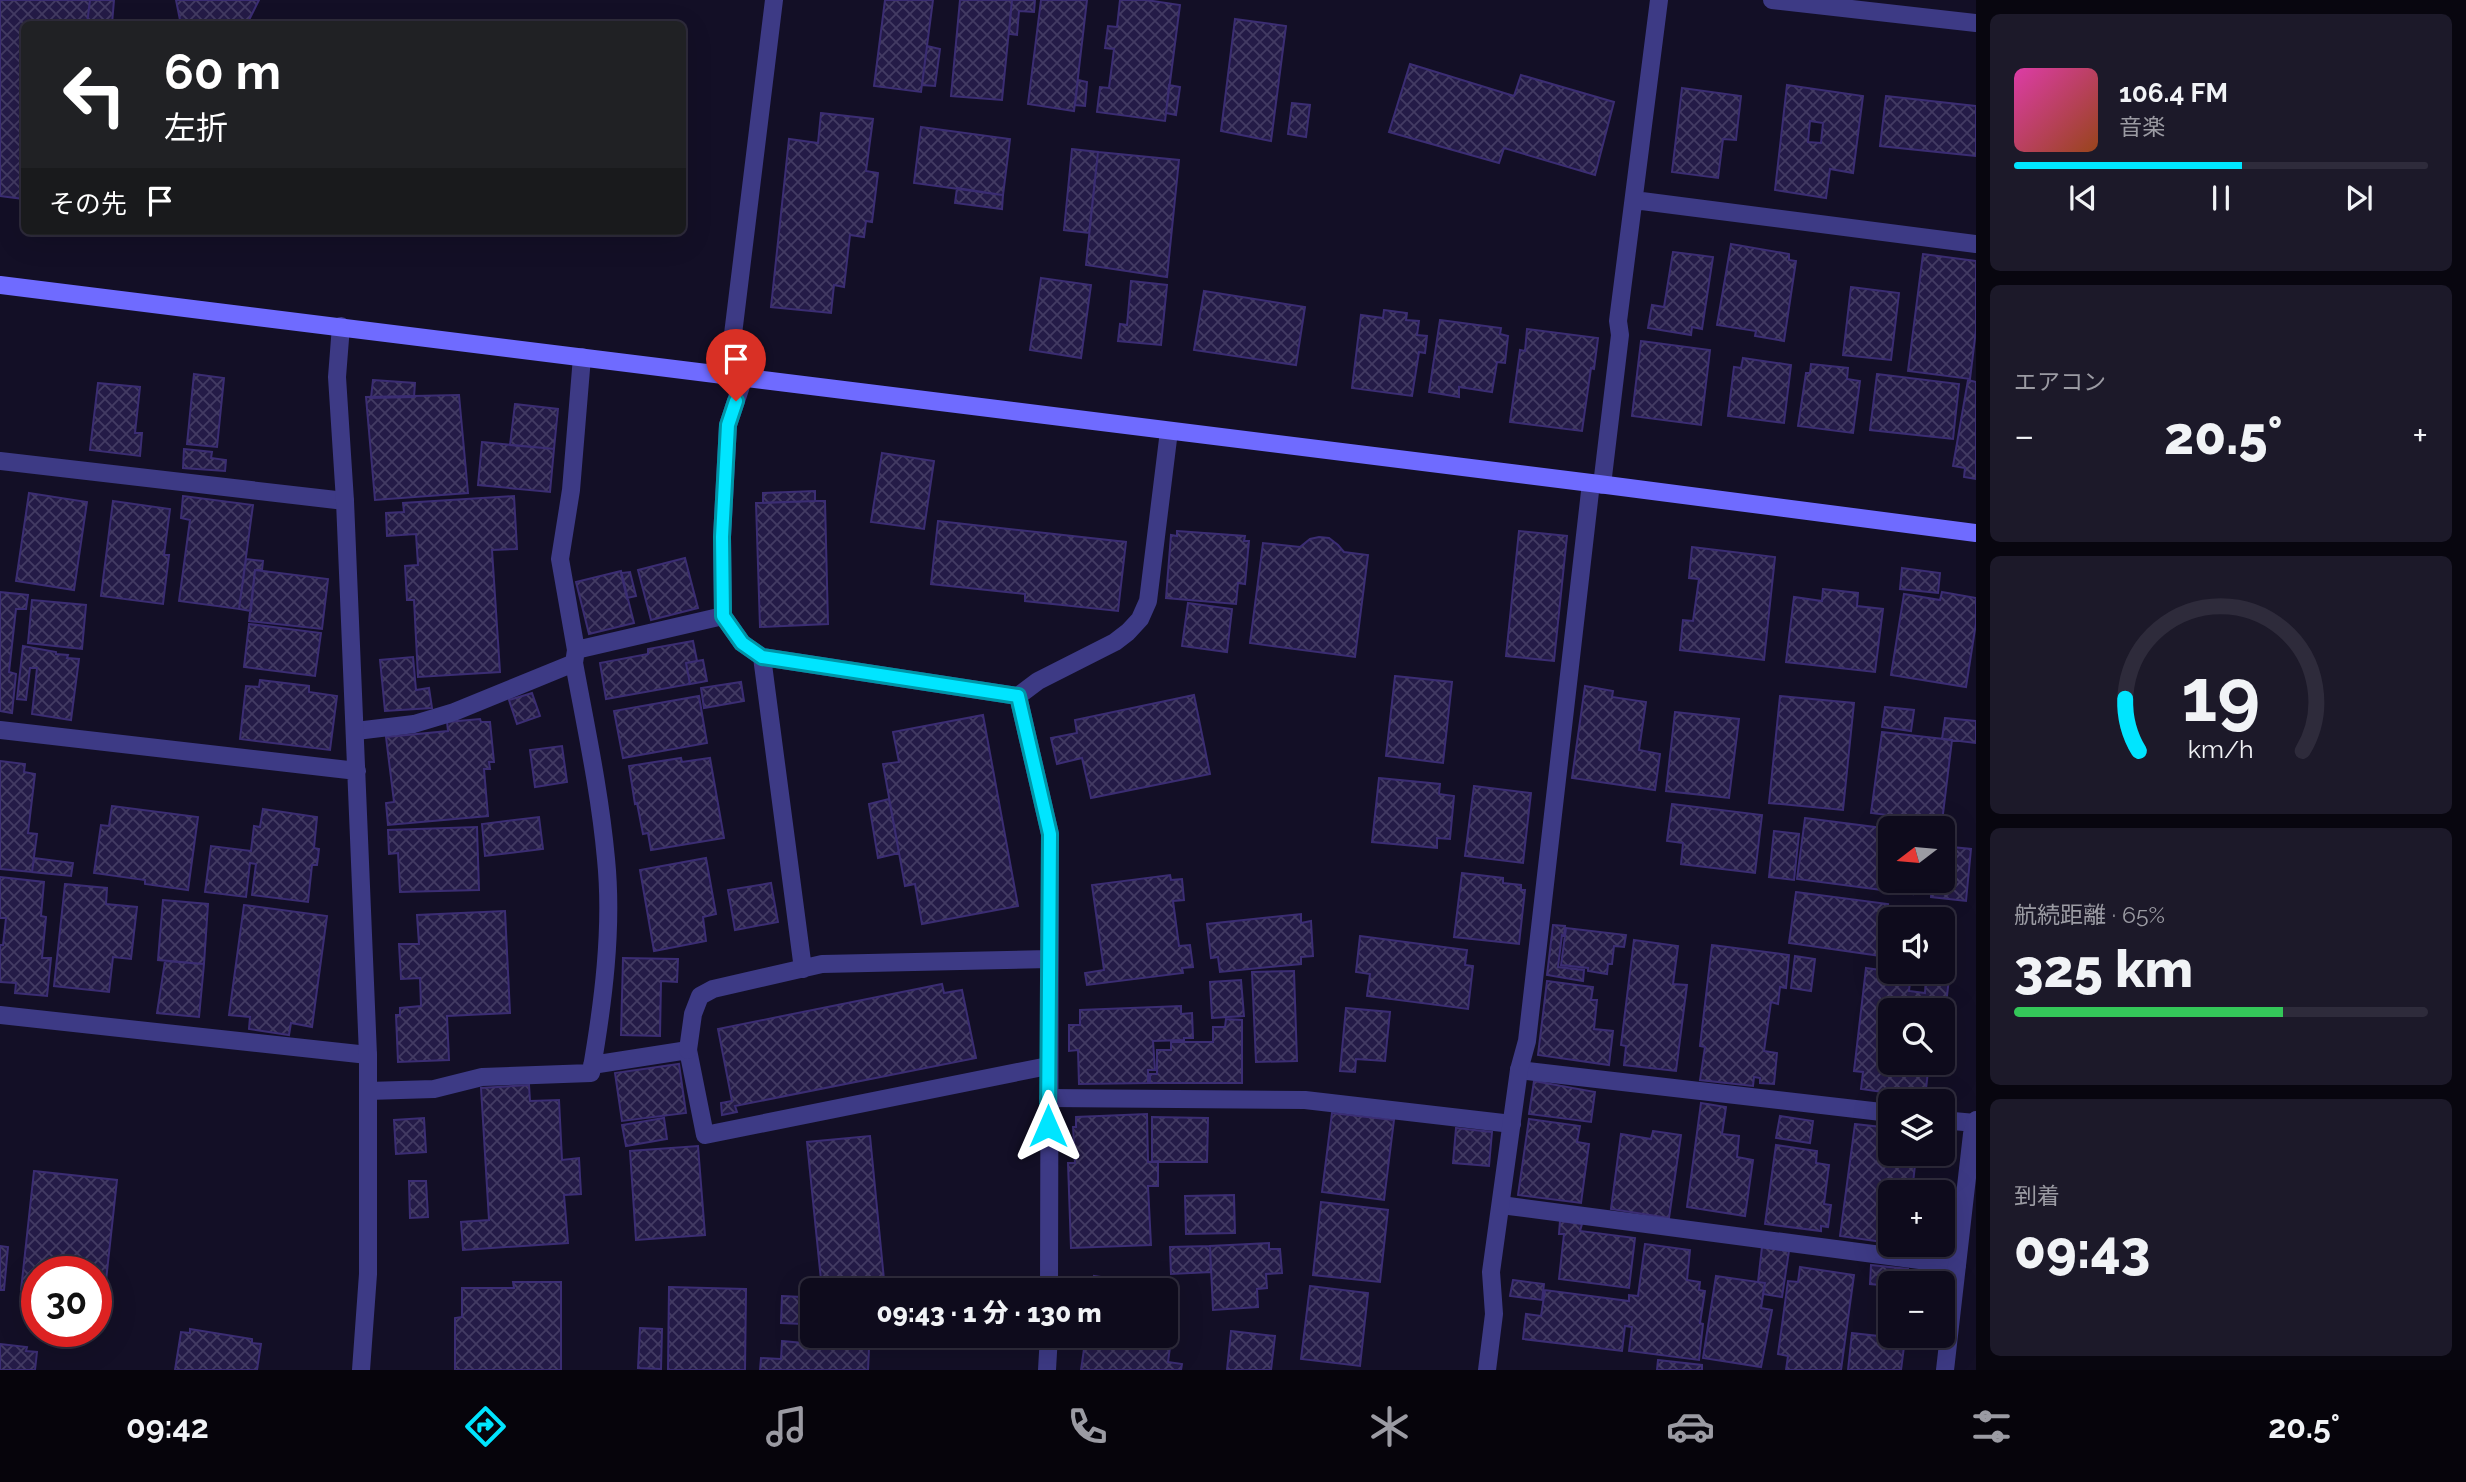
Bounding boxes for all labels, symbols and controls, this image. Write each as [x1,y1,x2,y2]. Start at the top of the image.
text: 60 m [164,43,281,100]
icon: left [49,49,140,140]
text: 106.4 FM [2119,78,2228,108]
text: 左折 [164,109,228,146]
text: 音楽 [2119,113,2165,140]
icon: previous [2064,179,2102,217]
icon: pause [2202,179,2240,217]
icon: next [2340,179,2378,217]
icon: arrive [141,182,179,220]
text: その先 [49,189,127,219]
pin [706,329,766,401]
icon: arrive [717,340,755,378]
text: エアコン [2014,368,2106,395]
text: 20.5° [2164,405,2283,466]
text: − [2014,413,2034,458]
text: + [2412,413,2428,458]
text: 19 [2182,653,2260,738]
text: km/h [2188,734,2254,764]
north arrow [1878,816,1955,892]
map controls [1878,816,1955,1348]
text: 航続距離 · 65% [2014,901,2165,928]
button: sound [1878,907,1955,984]
text: 325 km [2014,938,2193,999]
button: search [1878,998,1955,1075]
position arrow [1011,1089,1085,1163]
button: layers [1878,1089,1955,1166]
button: + [1878,1180,1955,1257]
text: 到着 [2014,1182,2060,1209]
text: 09:43 [2014,1219,2150,1280]
speed limit sign: 30 [21,1256,112,1347]
button: − [1878,1271,1955,1348]
text: 09:43 · 1 分 · 130 m [876,1298,1102,1328]
icon: directions [461,1402,510,1451]
icon: music [762,1402,811,1451]
icon: phone [1063,1402,1112,1451]
icon: climate [1365,1402,1414,1451]
icon: car [1666,1402,1715,1451]
icon: filters [1967,1402,2016,1451]
text: 09:42 [126,1408,209,1445]
text: 20.5° [2268,1408,2340,1445]

